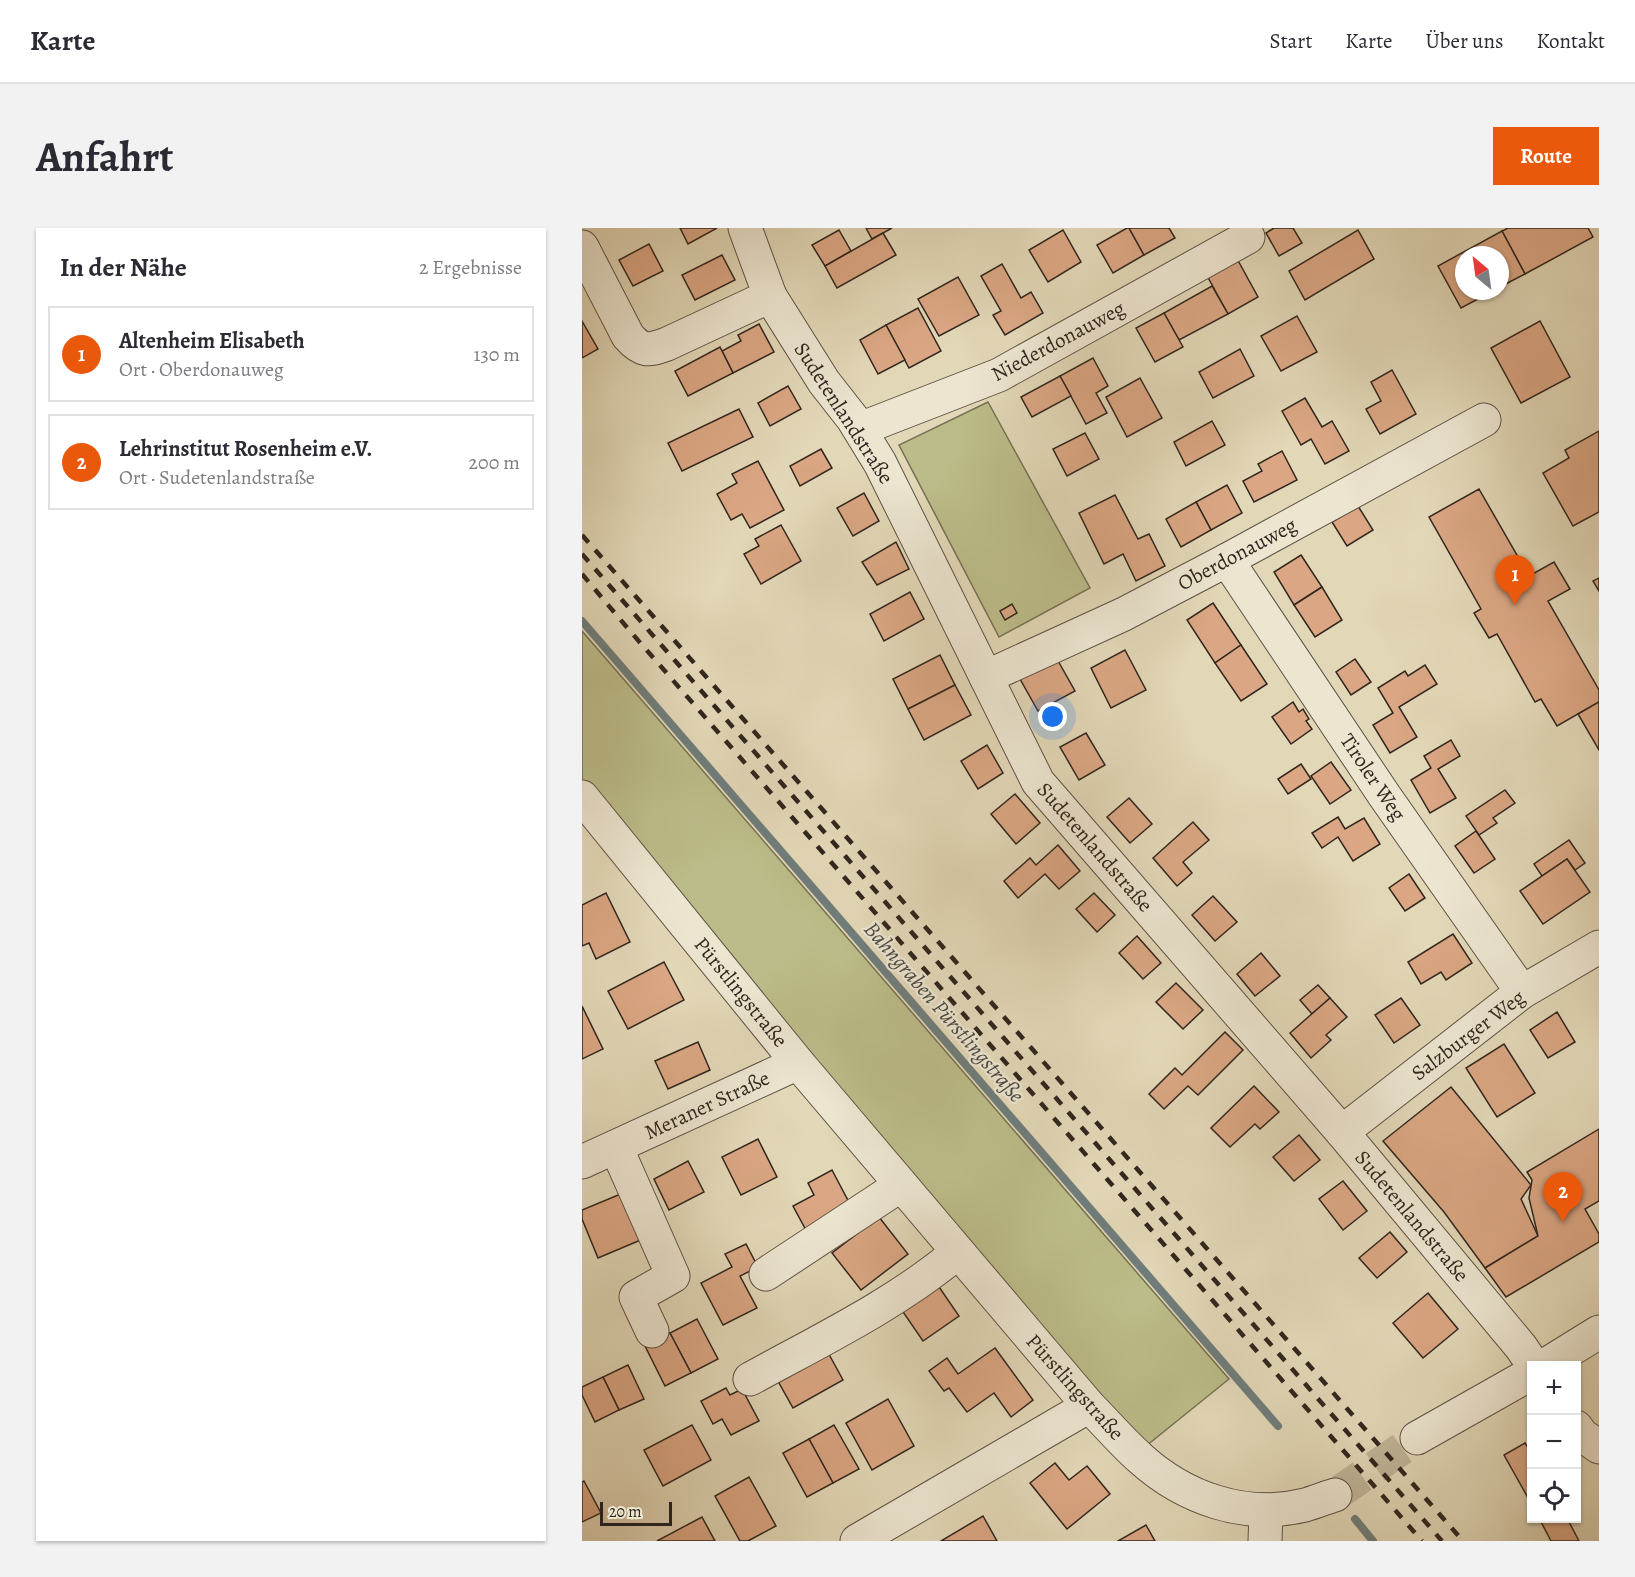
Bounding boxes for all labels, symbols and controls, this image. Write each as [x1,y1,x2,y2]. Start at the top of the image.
text: Karte [30,22,95,60]
text: Start [1270,27,1312,55]
text: Karte [1345,27,1393,55]
text: Über uns [1426,27,1503,55]
text: Kontakt [1536,27,1605,55]
button: Route [1493,127,1599,185]
text: Anfahrt [36,128,173,185]
north arrow [1455,246,1509,300]
text: In der Nähe [60,250,187,285]
text: 2 Ergebnisse [419,254,522,281]
street label: Niederdonauweg [986,294,1130,388]
text: Altenheim Elisabeth [119,326,305,356]
street label: Sudetenlandstraße [788,337,900,489]
text: 1 [78,341,85,368]
text: 130 m [474,341,520,368]
text: Ort · Oberdonauweg [119,356,284,383]
text: Lehrinstitut Rosenheim e.V. [119,434,372,464]
text: 2 [77,449,86,476]
text: 200 m [469,449,520,476]
text: Ort · Sudetenlandstraße [119,464,315,491]
street label: Oberdonauweg [1173,511,1302,597]
pin: 1 [1496,556,1534,605]
your location [1038,702,1067,731]
street label: Tiroler Weg [1334,728,1413,826]
street label: Sudetenlandstraße [1031,776,1159,918]
water label: Bahngraben Pürstlingstraße [857,915,1031,1109]
street label: Pürstlingstraße [688,931,794,1053]
street label: Salzburger Weg [1406,983,1531,1087]
street label: Meraner Straße [640,1064,774,1146]
street label: Sudetenlandstraße [1349,1144,1475,1288]
pin: 2 [1544,1172,1582,1222]
street label: Pürstlingstraße [1020,1328,1130,1446]
map controls [1527,1361,1581,1523]
button: + [1527,1361,1581,1415]
button: − [1527,1415,1581,1469]
button: locate [1527,1469,1581,1523]
scale bar [600,1499,672,1526]
text: 20 m [609,1501,642,1523]

